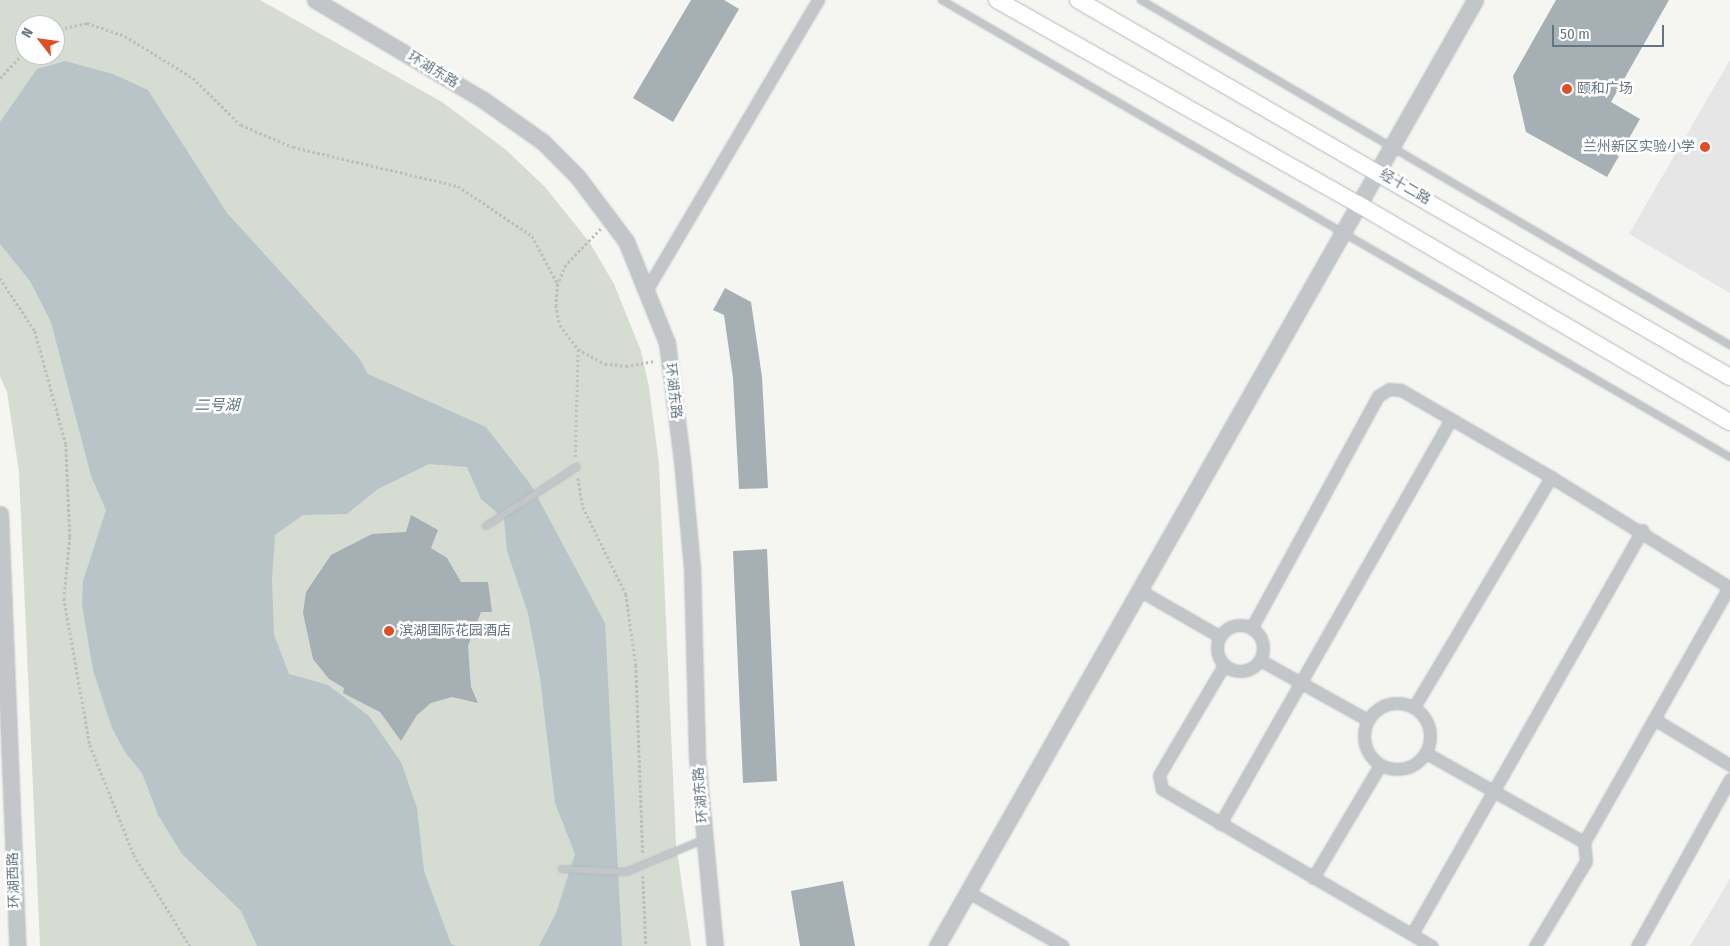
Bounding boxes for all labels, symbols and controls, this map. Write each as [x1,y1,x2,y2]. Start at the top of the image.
north arrow [15,15,65,65]
scale bar [1555,15,1668,47]
text: N [18,25,37,41]
text: 50 m [1560,25,1590,43]
street label: 环湖东路 [405,48,461,92]
place label: 颐和广场 [1577,81,1633,97]
marker: 颐和广场 [1561,83,1573,95]
place label: 兰州新区实验小学 [1583,139,1695,155]
marker: 兰州新区实验小学 [1699,141,1711,153]
street label: 经十二路 [1377,166,1433,208]
street label: 环湖东路 [661,362,685,420]
water label: 二号湖 [195,397,239,415]
place label: 滨湖国际花园酒店 [399,623,511,639]
marker: 滨湖国际花园酒店 [383,625,395,637]
street label: 环湖东路 [690,766,712,824]
street label: 环湖西路 [5,852,23,908]

